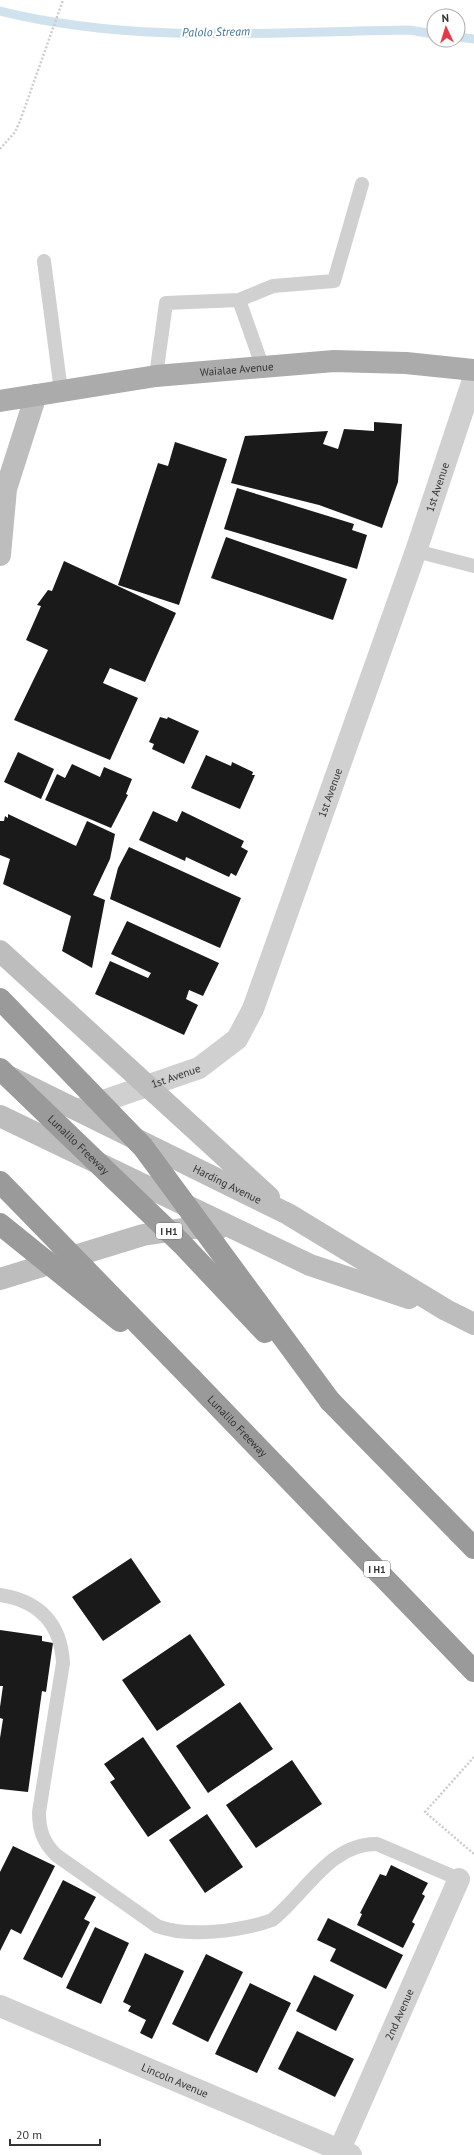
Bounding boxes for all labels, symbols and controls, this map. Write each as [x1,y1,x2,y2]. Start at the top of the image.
north arrow [426,8,466,48]
text: N [441,11,449,25]
water label: Palolo Stream [182,23,250,40]
street label: Waialae Avenue [199,359,275,379]
street label: 1st Avenue [423,460,452,514]
street label: 1st Avenue [315,766,345,819]
street label: 1st Avenue [149,1061,203,1091]
street label: Lunalilo Freeway [45,1112,113,1178]
street label: Harding Avenue [191,1161,264,1207]
road number: I H1 [156,1223,182,1239]
street label: Lunalilo Freeway [205,1392,271,1461]
road number: I H1 [364,1561,390,1577]
street label: 2nd Avenue [382,1986,417,2042]
street label: Lincoln Avenue [139,2060,211,2101]
scale bar [10,2121,100,2147]
text: 20 m [16,2127,42,2142]

